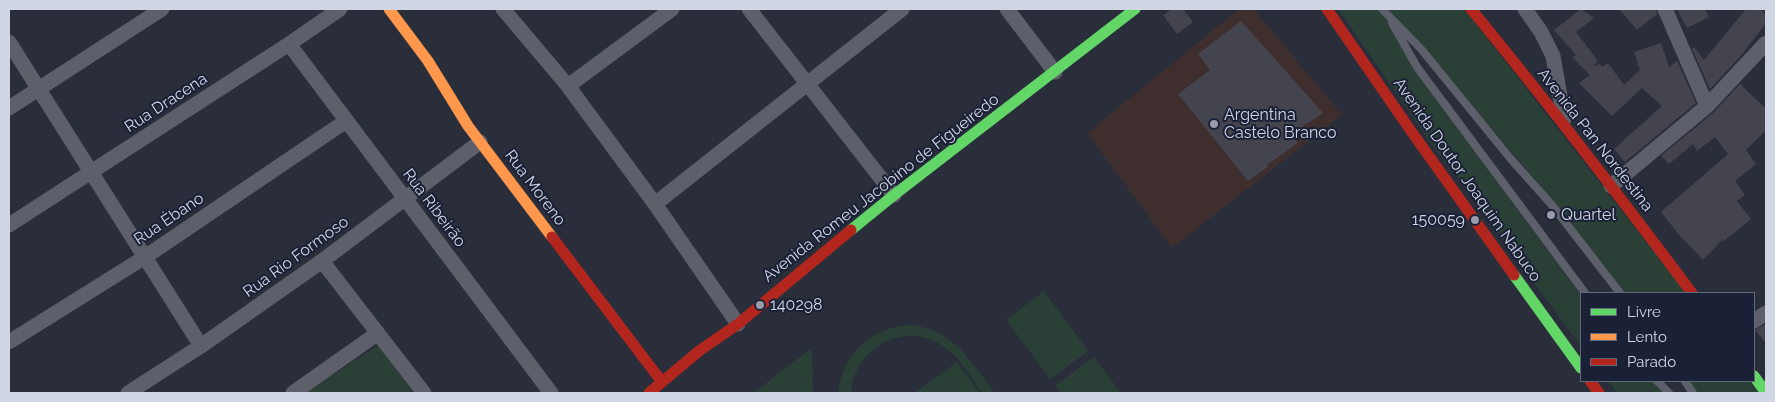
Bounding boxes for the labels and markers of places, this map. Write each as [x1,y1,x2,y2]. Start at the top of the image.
place label: Argentina Castelo Branco [1224,105,1336,143]
marker: Argentina Castelo Branco [1208,118,1220,130]
place label: Quartel [1561,205,1616,225]
marker: Quartel [1545,209,1557,221]
place label: 150059 [1412,210,1465,230]
marker: 150059 [1469,214,1481,226]
place label: 140298 [770,295,823,315]
marker: 140298 [754,299,766,311]

